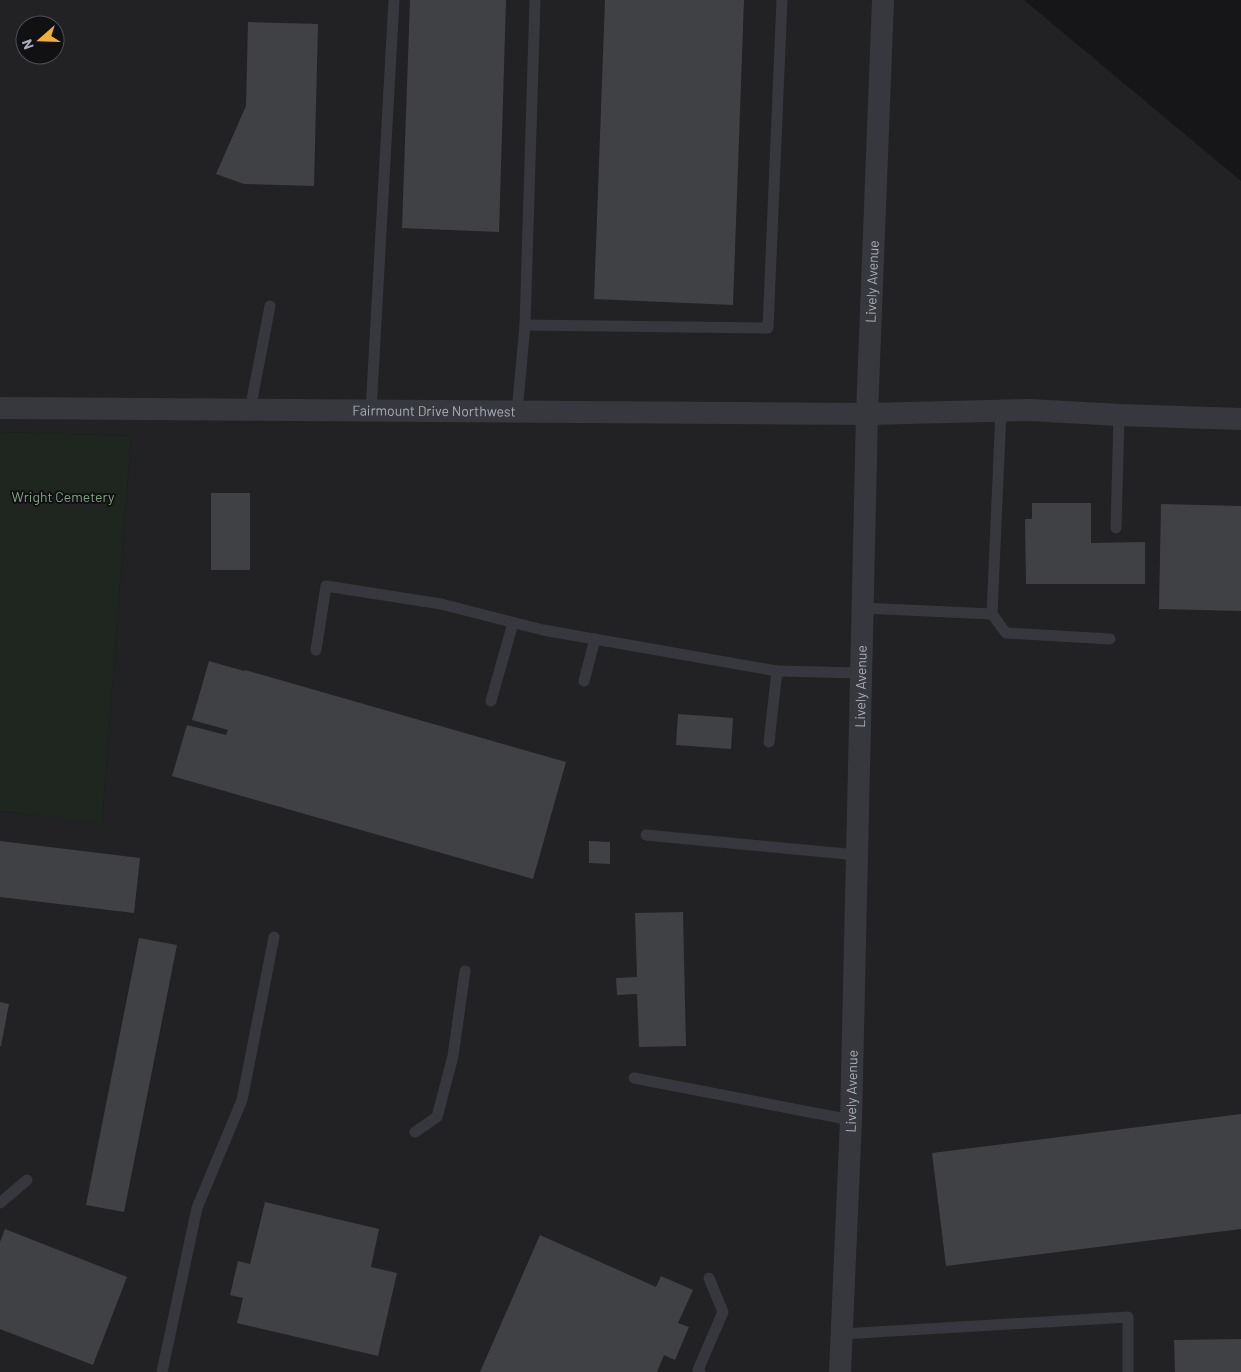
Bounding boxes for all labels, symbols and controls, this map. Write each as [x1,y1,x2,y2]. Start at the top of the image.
north arrow [15,15,65,65]
text: N [18,37,37,52]
street label: Lively Avenue [862,240,882,323]
street label: Fairmount Drive Northwest [352,401,516,420]
park label: Wright Cemetery [12,488,115,505]
street label: Lively Avenue [851,645,870,728]
street label: Lively Avenue [841,1050,861,1133]

